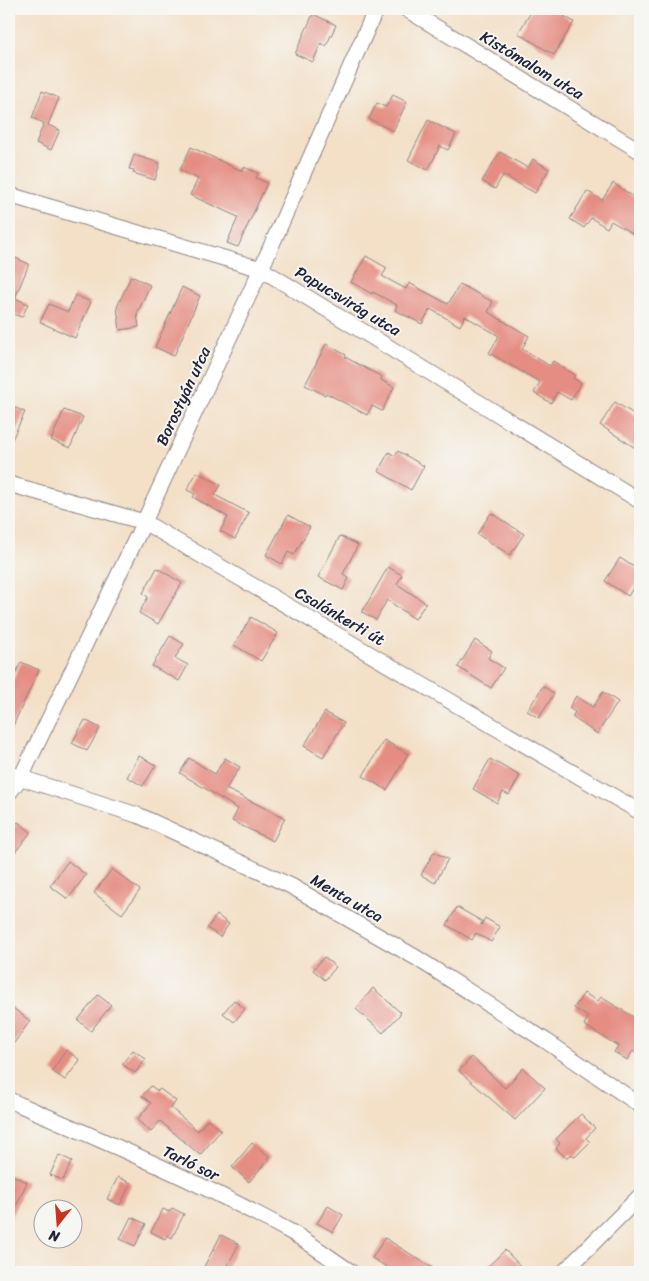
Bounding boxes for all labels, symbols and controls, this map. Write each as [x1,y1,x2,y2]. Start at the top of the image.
street label: Kistómalom utca [474,22,590,108]
street label: Papucsvirág utca [289,258,408,345]
street label: Borostyán utca [147,341,219,451]
street label: Csalánkerti út [289,578,391,654]
street label: Menta utca [305,865,389,931]
street label: Tarló sor [158,1137,226,1190]
north arrow [32,1198,82,1248]
text: N [46,1222,64,1250]

